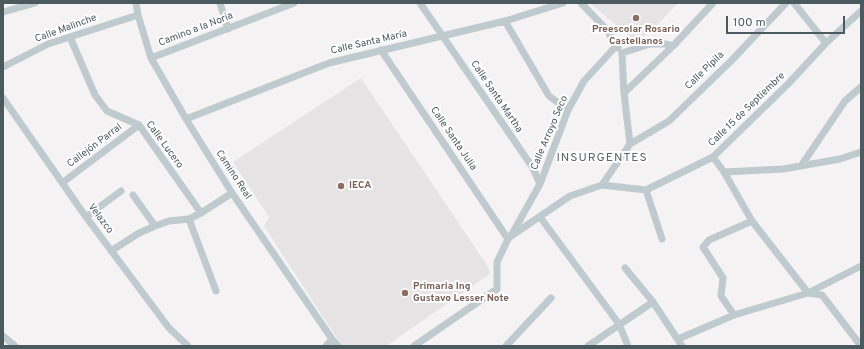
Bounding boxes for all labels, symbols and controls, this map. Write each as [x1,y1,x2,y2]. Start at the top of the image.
scale bar [728,8,847,34]
street label: Camino a la Noria [157,10,235,50]
street label: Calle Malinche [34,12,98,46]
marker: Preescolar Rosario Castellanos [631,13,641,23]
text: 100 m [733,15,766,31]
place label: Preescolar Rosario Castellanos [592,24,680,48]
street label: Calle Santa María [330,28,408,58]
street label: Calle Pípila [683,49,727,93]
street label: Calle Santa Martha [467,59,525,135]
street label: Calle 15 de Septiembre [706,70,788,150]
street label: Calle Arroyo Seco [529,94,571,172]
street label: Calle Santa Julia [427,105,479,173]
street label: Calle Lucero [143,119,185,171]
street label: Callejón Parral [65,122,125,170]
street label: Camino Real [213,148,253,202]
district label: INSURGENTES [556,152,648,166]
place label: IECA [349,180,371,192]
marker: IECA [336,181,346,191]
street label: Velazco [85,202,115,236]
place label: Primaria Ing Gustavo Lesser Note [413,281,509,304]
marker: Primaria Ing Gustavo Lesser Note [400,288,410,298]

